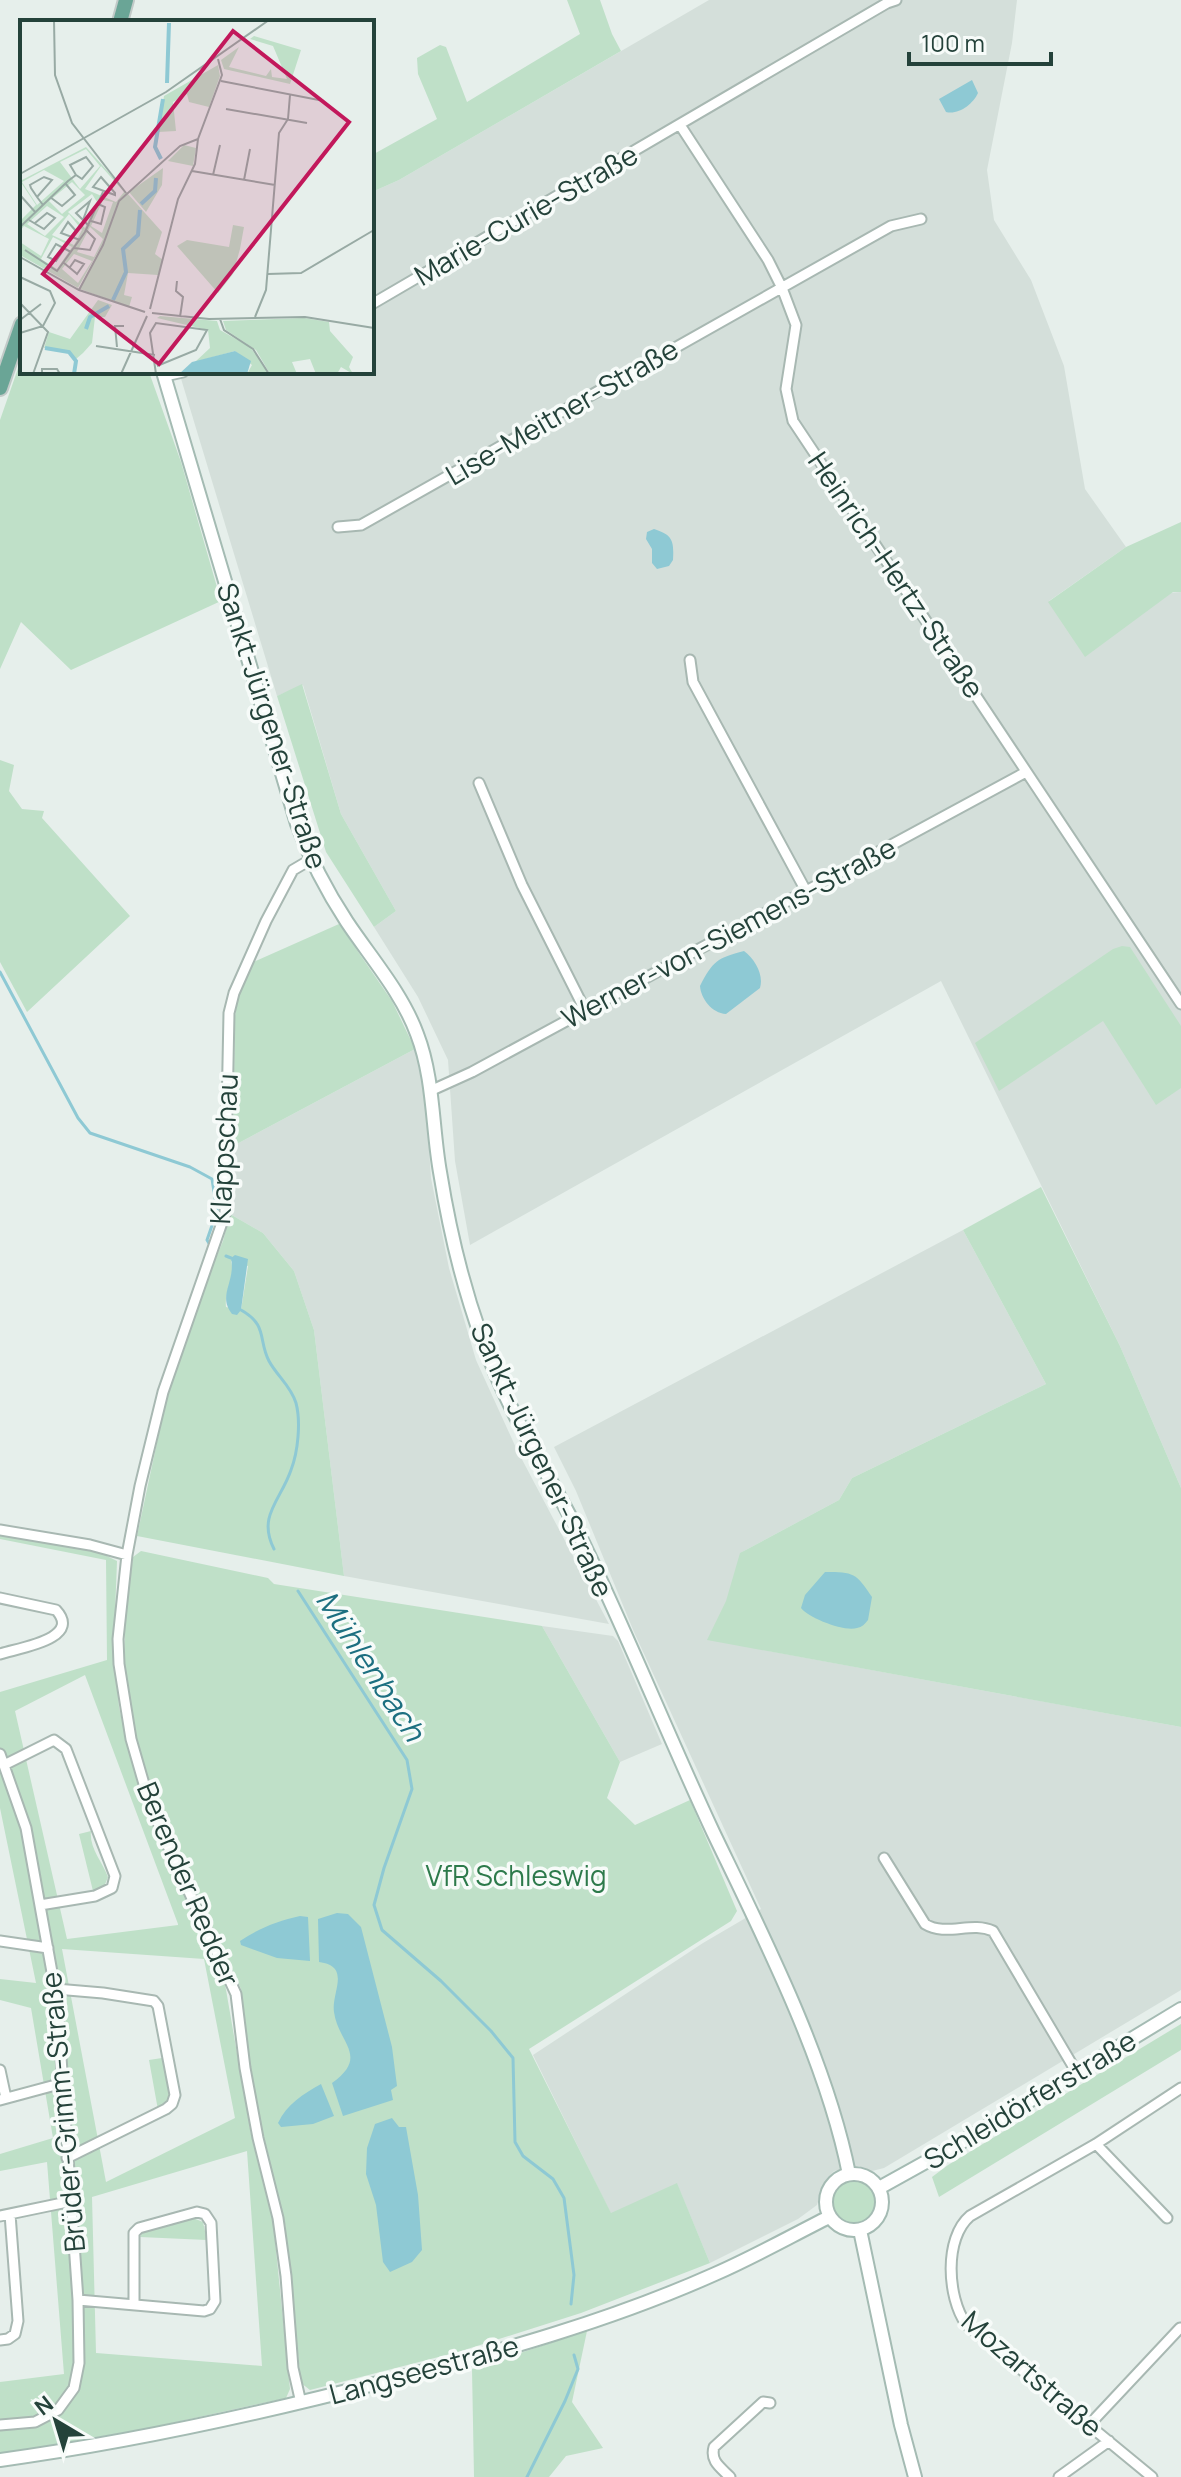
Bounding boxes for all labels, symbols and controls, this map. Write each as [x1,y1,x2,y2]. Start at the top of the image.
scale bar [909,16,1051,66]
inset map [20,20,374,374]
text: 100 m [921,26,985,59]
street label: Marie-Curie-Straße [407,135,644,294]
street label: Lise-Meitner-Straße [438,329,685,493]
street label: Heinrich-Hertz-Straße [800,444,993,705]
street label: Sankt-Jürgener-Straße [209,578,337,874]
street label: Werner-von-Siemens-Straße [555,828,902,1037]
street label: Klappschau [200,1073,246,1225]
street label: Sankt-Jürgener-Straße [463,1316,623,1603]
water label: Mühlenbach [307,1582,436,1749]
street label: Berender Redder [129,1776,249,1991]
park label: VfR Schleswig [425,1856,607,1894]
street label: Brüder-Grimm-Straße [31,1970,93,2254]
street label: Schleidörferstraße [916,2021,1143,2178]
street label: Mozartstraße [954,2302,1111,2445]
street label: Langseestraße [325,2325,523,2413]
north arrow [16,2381,96,2461]
text: N [28,2389,59,2422]

